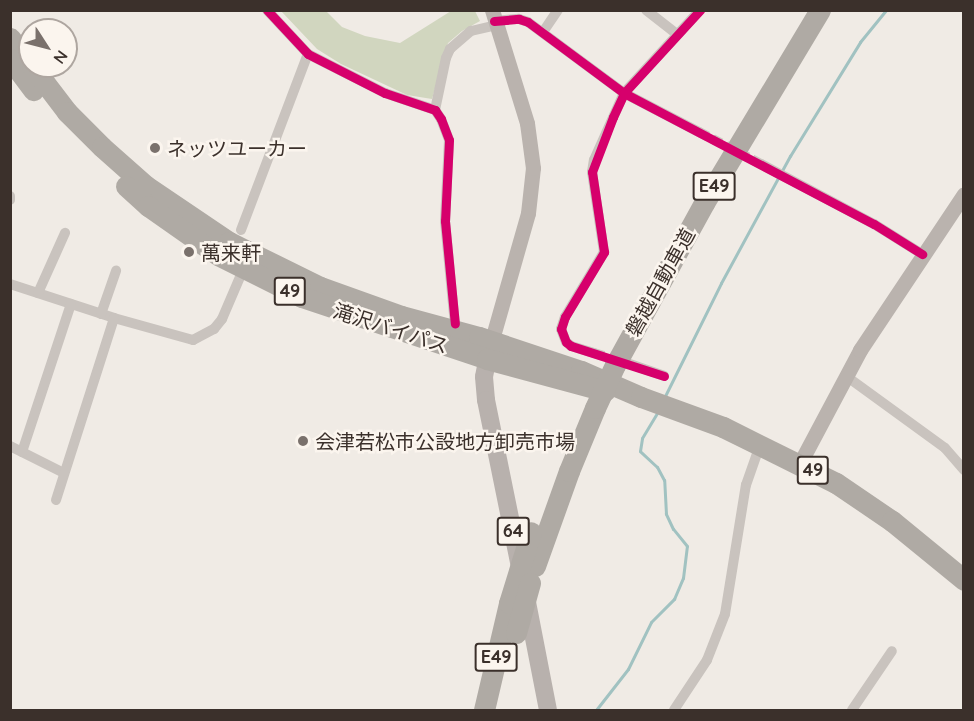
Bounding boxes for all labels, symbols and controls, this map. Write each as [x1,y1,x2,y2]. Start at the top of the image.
north arrow [18,18,78,78]
text: N [49,47,72,68]
place label: ネッツユーカー [167,136,307,160]
marker: ネッツユーカー [148,141,162,155]
road number: E49 [692,171,736,201]
street label: 磐越自動車道 [620,224,700,340]
place label: 萬来軒 [201,240,261,264]
marker: 萬来軒 [182,245,196,259]
road number: 49 [274,276,306,306]
street label: 滝沢バイパス [330,298,452,358]
place label: 会津若松市公設地方卸売市場 [315,429,575,453]
marker: 会津若松市公設地方卸売市場 [296,434,310,448]
road number: 49 [796,455,830,485]
road number: 64 [496,516,530,546]
road number: E49 [474,642,518,672]

